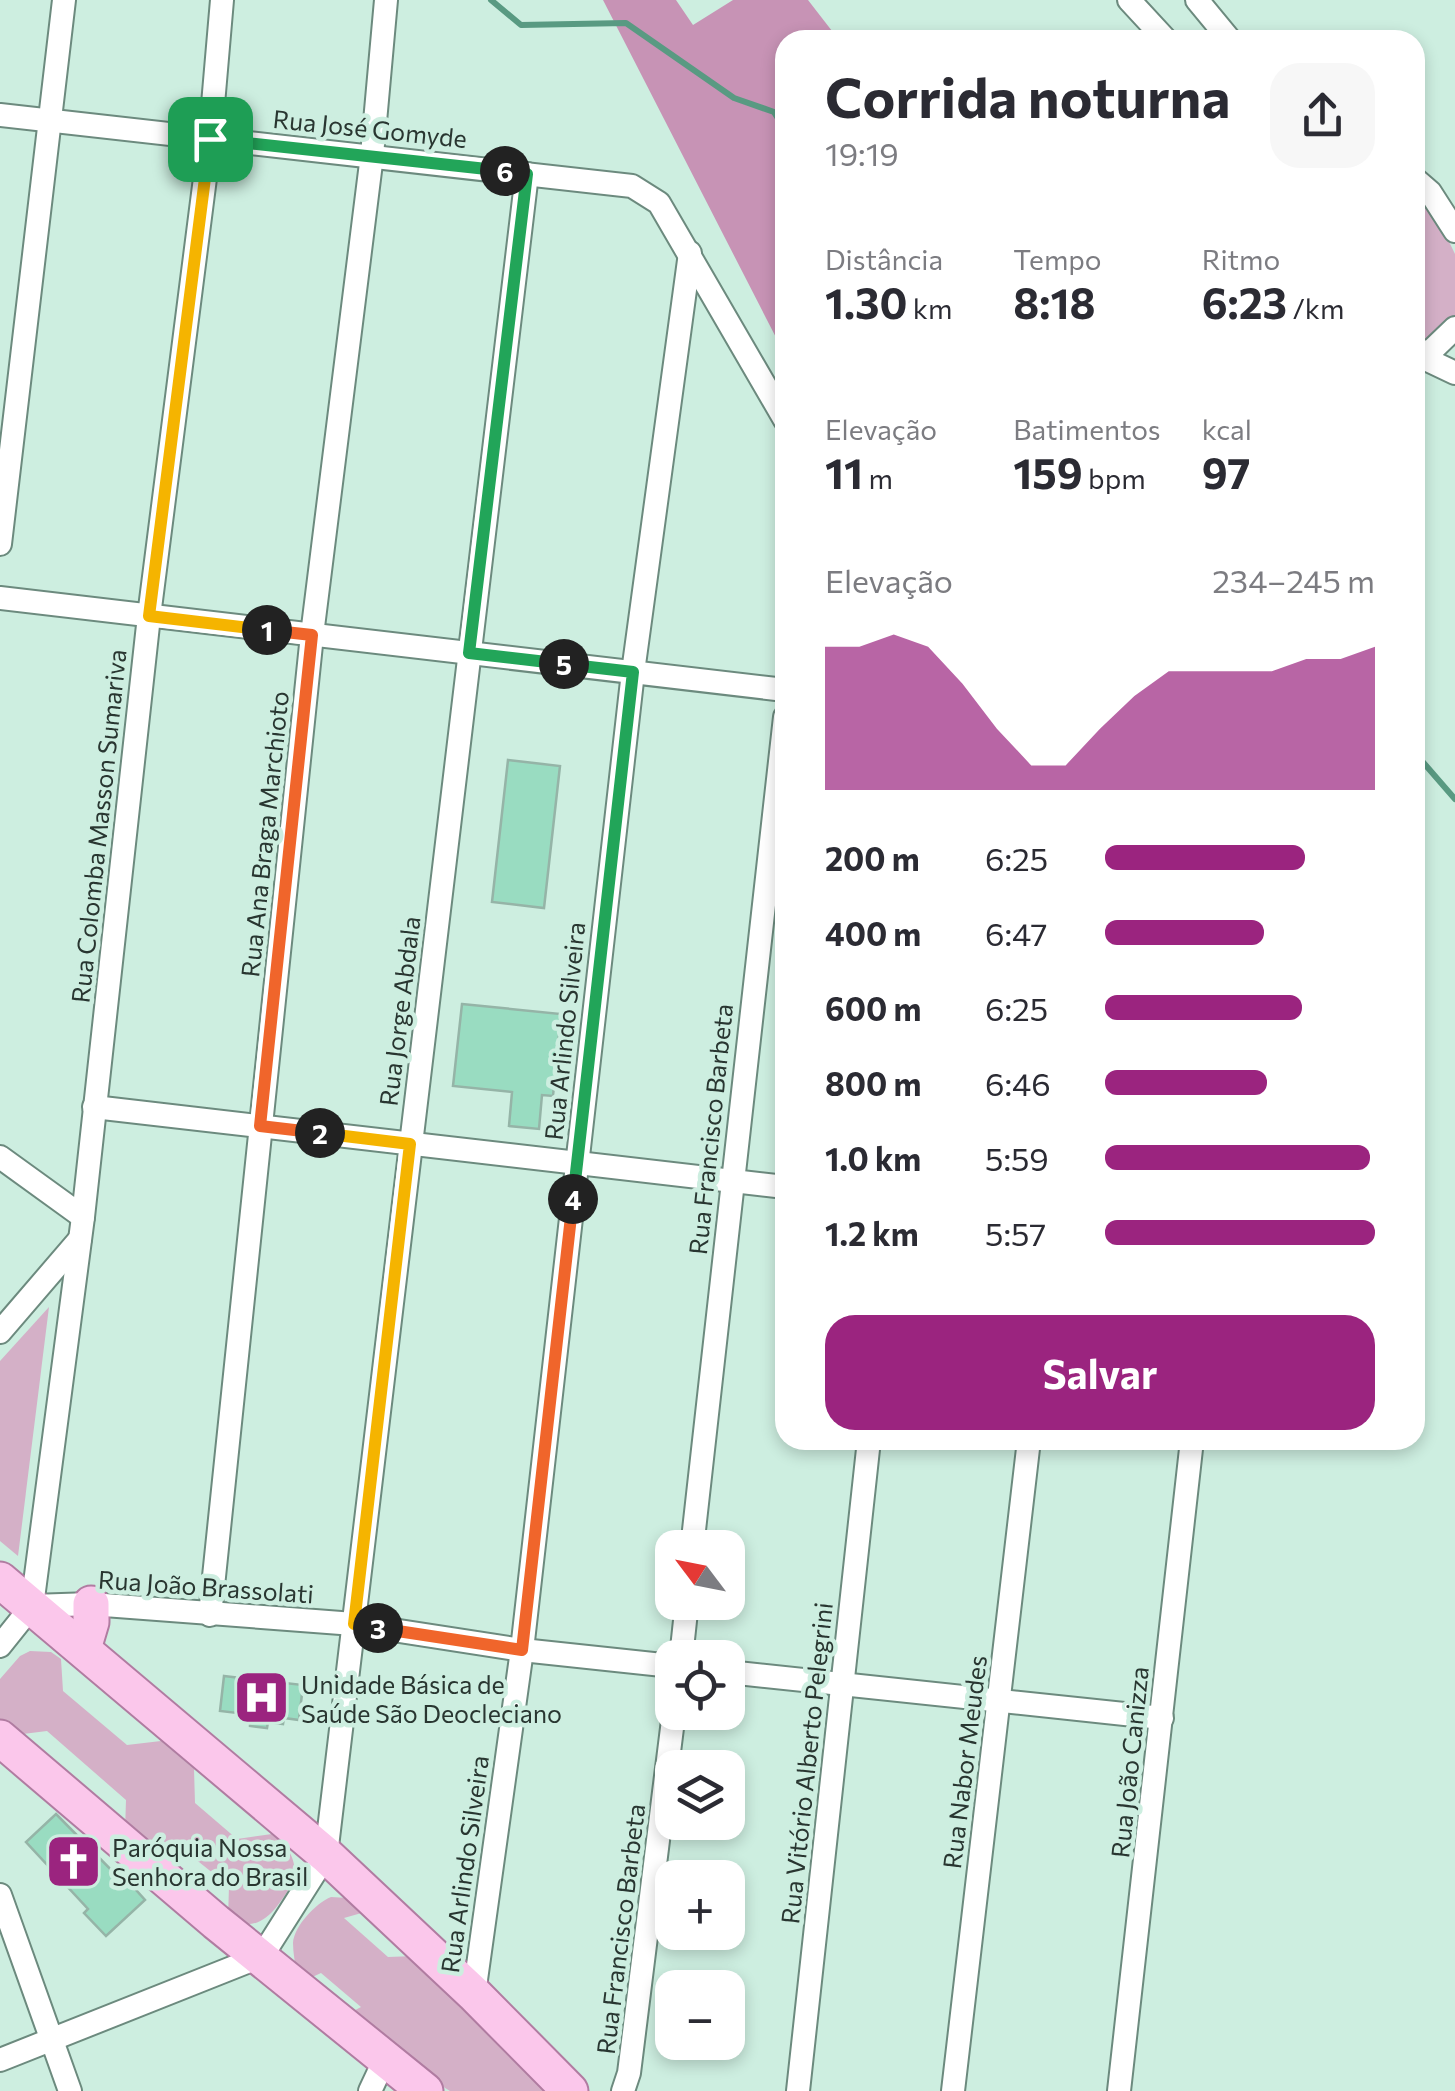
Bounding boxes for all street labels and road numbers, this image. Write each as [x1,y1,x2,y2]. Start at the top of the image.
street label: Rua José Gomyde [272,103,468,153]
street label: Rua Colomba Masson Sumariva [65,648,131,1004]
street label: Rua Ana Braga Marchioto [234,690,294,978]
street label: Rua Jorge Abdala [372,914,426,1108]
street label: Rua Arlindo Silveira [538,920,590,1142]
street label: Rua Francisco Barbeta [682,1002,738,1256]
street label: Rua João Brassolati [97,1564,315,1608]
street label: Rua Vitório Alberto Pelegrini [774,1601,838,1925]
street label: Rua Nabor Meudes [936,1654,992,1870]
street label: Rua João Canizza [1104,1665,1154,1859]
street label: Rua Arlindo Silveira [434,1753,494,1975]
street label: Rua Francisco Barbeta [590,1802,650,2056]

